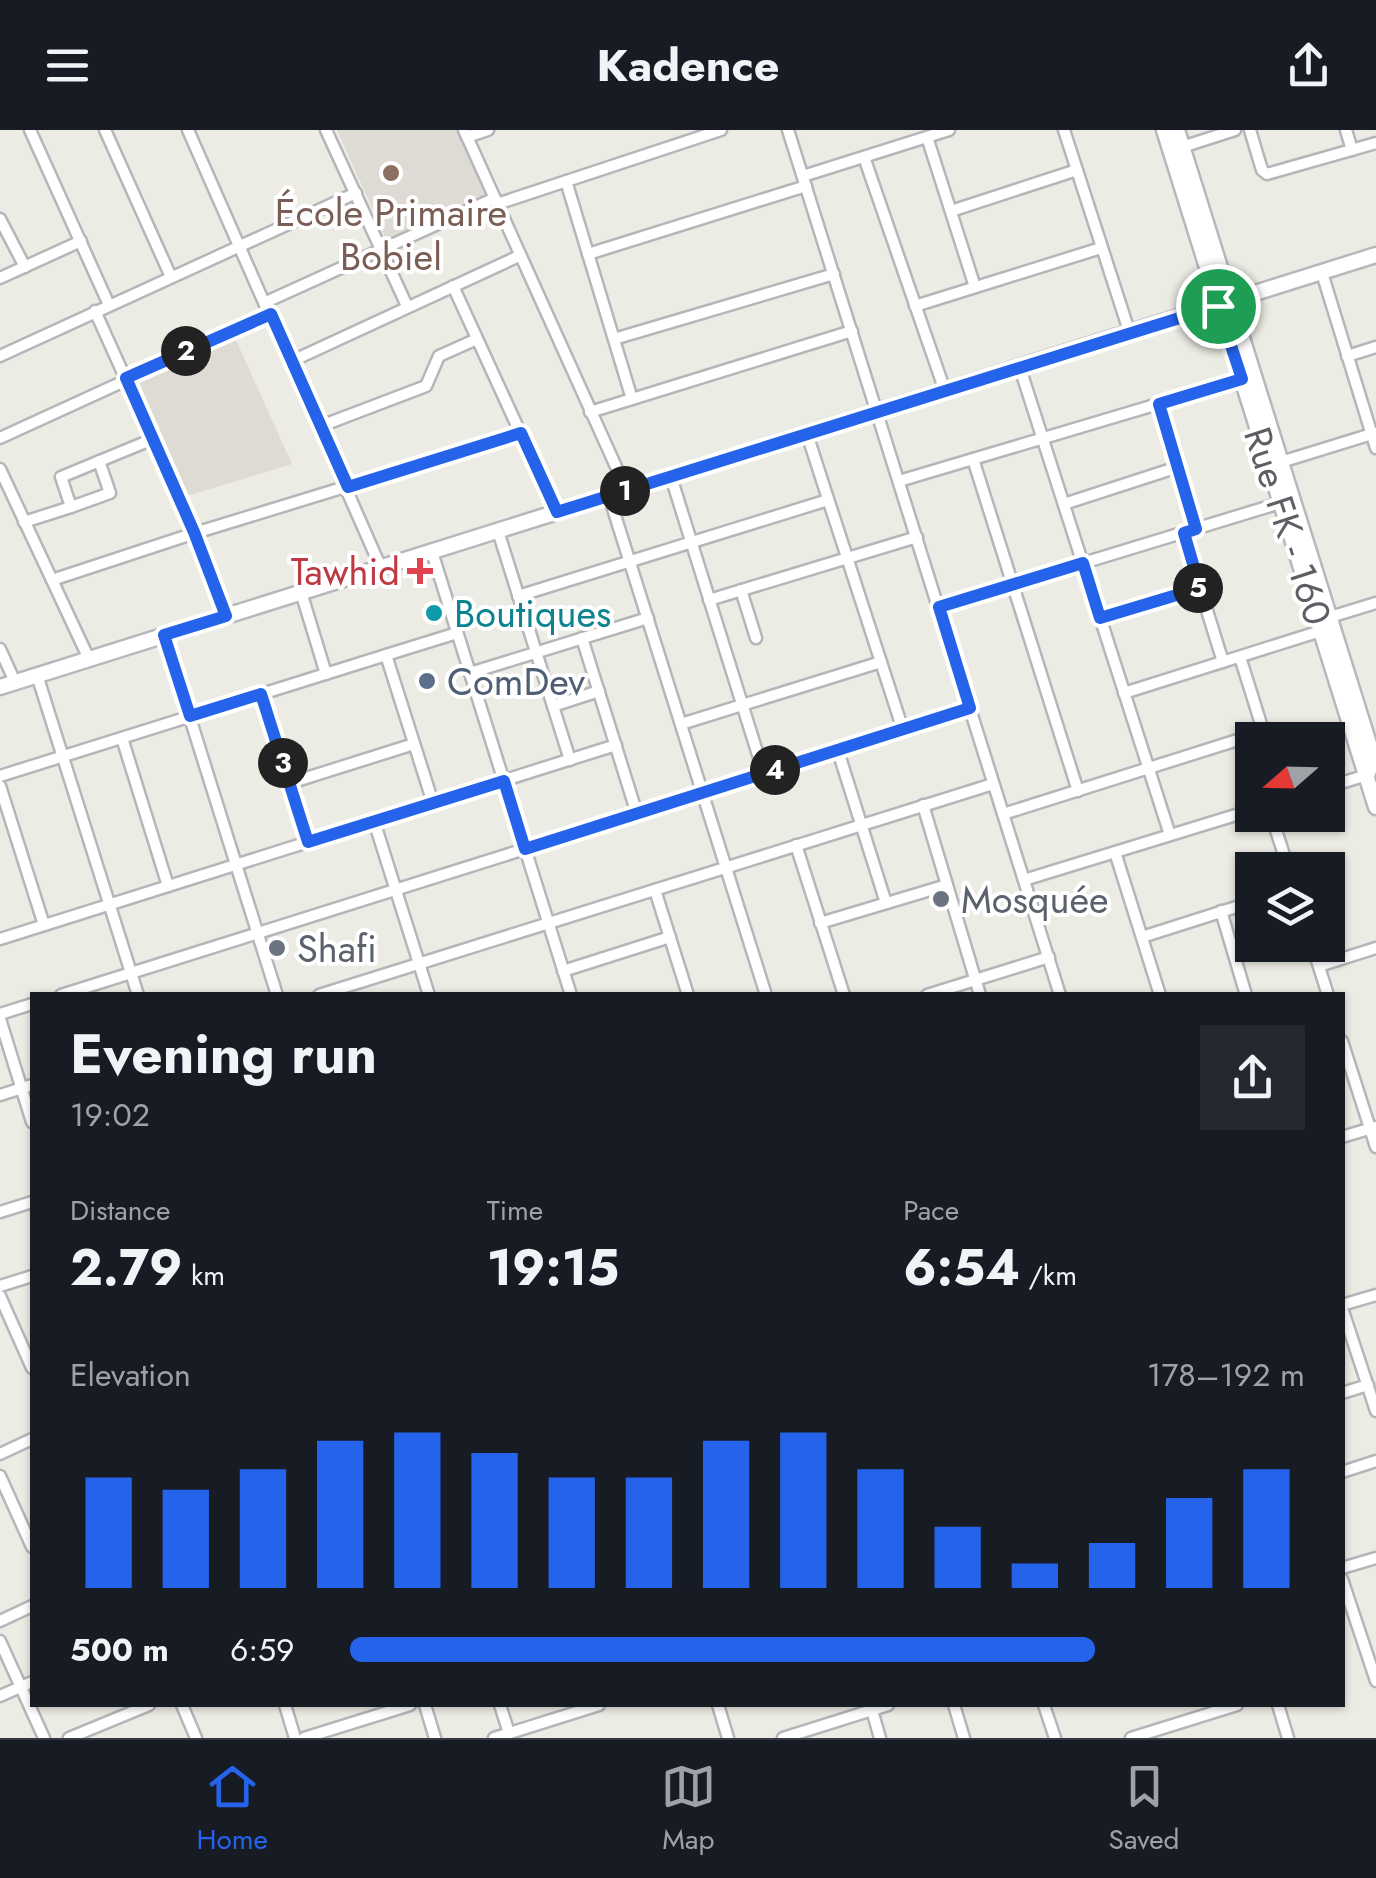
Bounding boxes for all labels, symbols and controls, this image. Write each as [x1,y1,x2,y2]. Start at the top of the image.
text: Kadence [596,33,780,98]
icon: menu [40,38,95,93]
icon: share [1281,38,1336,93]
marker: École Primaire Bobiel [380,162,402,184]
place label: École Primaire Bobiel [275,185,507,284]
pin [1176,264,1261,349]
icon: arrive [1191,279,1246,334]
pin: 2 [161,326,211,376]
text: 2 [177,330,195,371]
street label: Rue FK - 160 [1230,420,1346,632]
pin: 1 [600,466,650,516]
text: 1 [618,470,632,511]
place label: Tawhid [291,544,400,599]
marker: Tawhid [409,560,431,582]
pin: 5 [1173,563,1223,613]
text: 5 [1189,567,1207,608]
place label: Boutiques [454,586,611,641]
marker: Boutiques [423,602,445,624]
place label: ComDev [447,654,585,709]
marker: ComDev [416,670,438,692]
north arrow [1235,722,1345,832]
map controls [1235,722,1345,962]
pin: 3 [258,738,308,788]
text: 3 [274,742,292,783]
pin: 4 [750,745,800,795]
text: 4 [765,749,785,790]
button: layers [1235,852,1345,962]
place label: Mosquée [961,872,1109,927]
marker: Mosquée [930,888,952,910]
place label: Shafi [297,921,377,976]
marker: Shafi [266,937,288,959]
text: Evening run [70,1014,377,1094]
button: share [1200,1025,1305,1130]
text: 19:02 [70,1092,150,1138]
text: Distance [70,1190,170,1231]
text: Time [487,1190,543,1231]
text: Pace [903,1190,959,1231]
text: 2.79 [70,1231,183,1304]
text: 19:15 [487,1231,619,1304]
text: 6:54 [903,1231,1020,1304]
text: km [183,1255,225,1296]
text: /km [1020,1255,1077,1296]
text: Elevation [70,1352,191,1398]
text: 178–192 m [1147,1352,1305,1398]
text: 500 m [70,1627,169,1673]
text: 6:59 [230,1627,295,1673]
tab: Home [196,1759,268,1860]
tab: Map [661,1759,716,1860]
tab: Saved [1109,1759,1180,1860]

